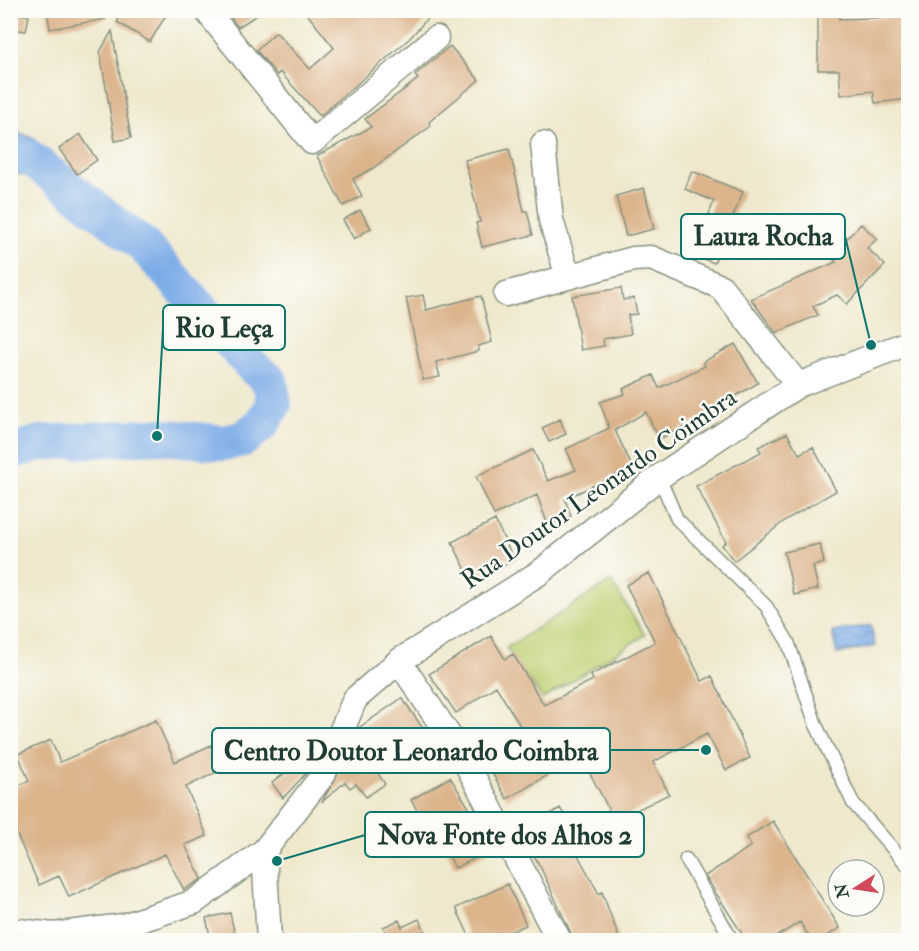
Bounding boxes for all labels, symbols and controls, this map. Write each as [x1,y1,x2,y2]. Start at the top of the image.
callout: Laura Rocha [681,214,845,259]
text: Laura Rocha [693,220,834,253]
callout: Rio Leça [163,305,285,350]
text: Rio Leça [175,312,274,345]
street label: Rua Doutor Leonardo Coimbra [455,381,743,597]
callout: Centro Doutor Leonardo Coimbra [212,728,610,773]
text: Centro Doutor Leonardo Coimbra [224,735,599,768]
callout: Nova Fonte dos Alhos 2 [365,812,644,857]
text: Nova Fonte dos Alhos 2 [377,819,633,852]
north arrow [826,858,886,918]
text: N [831,881,854,901]

